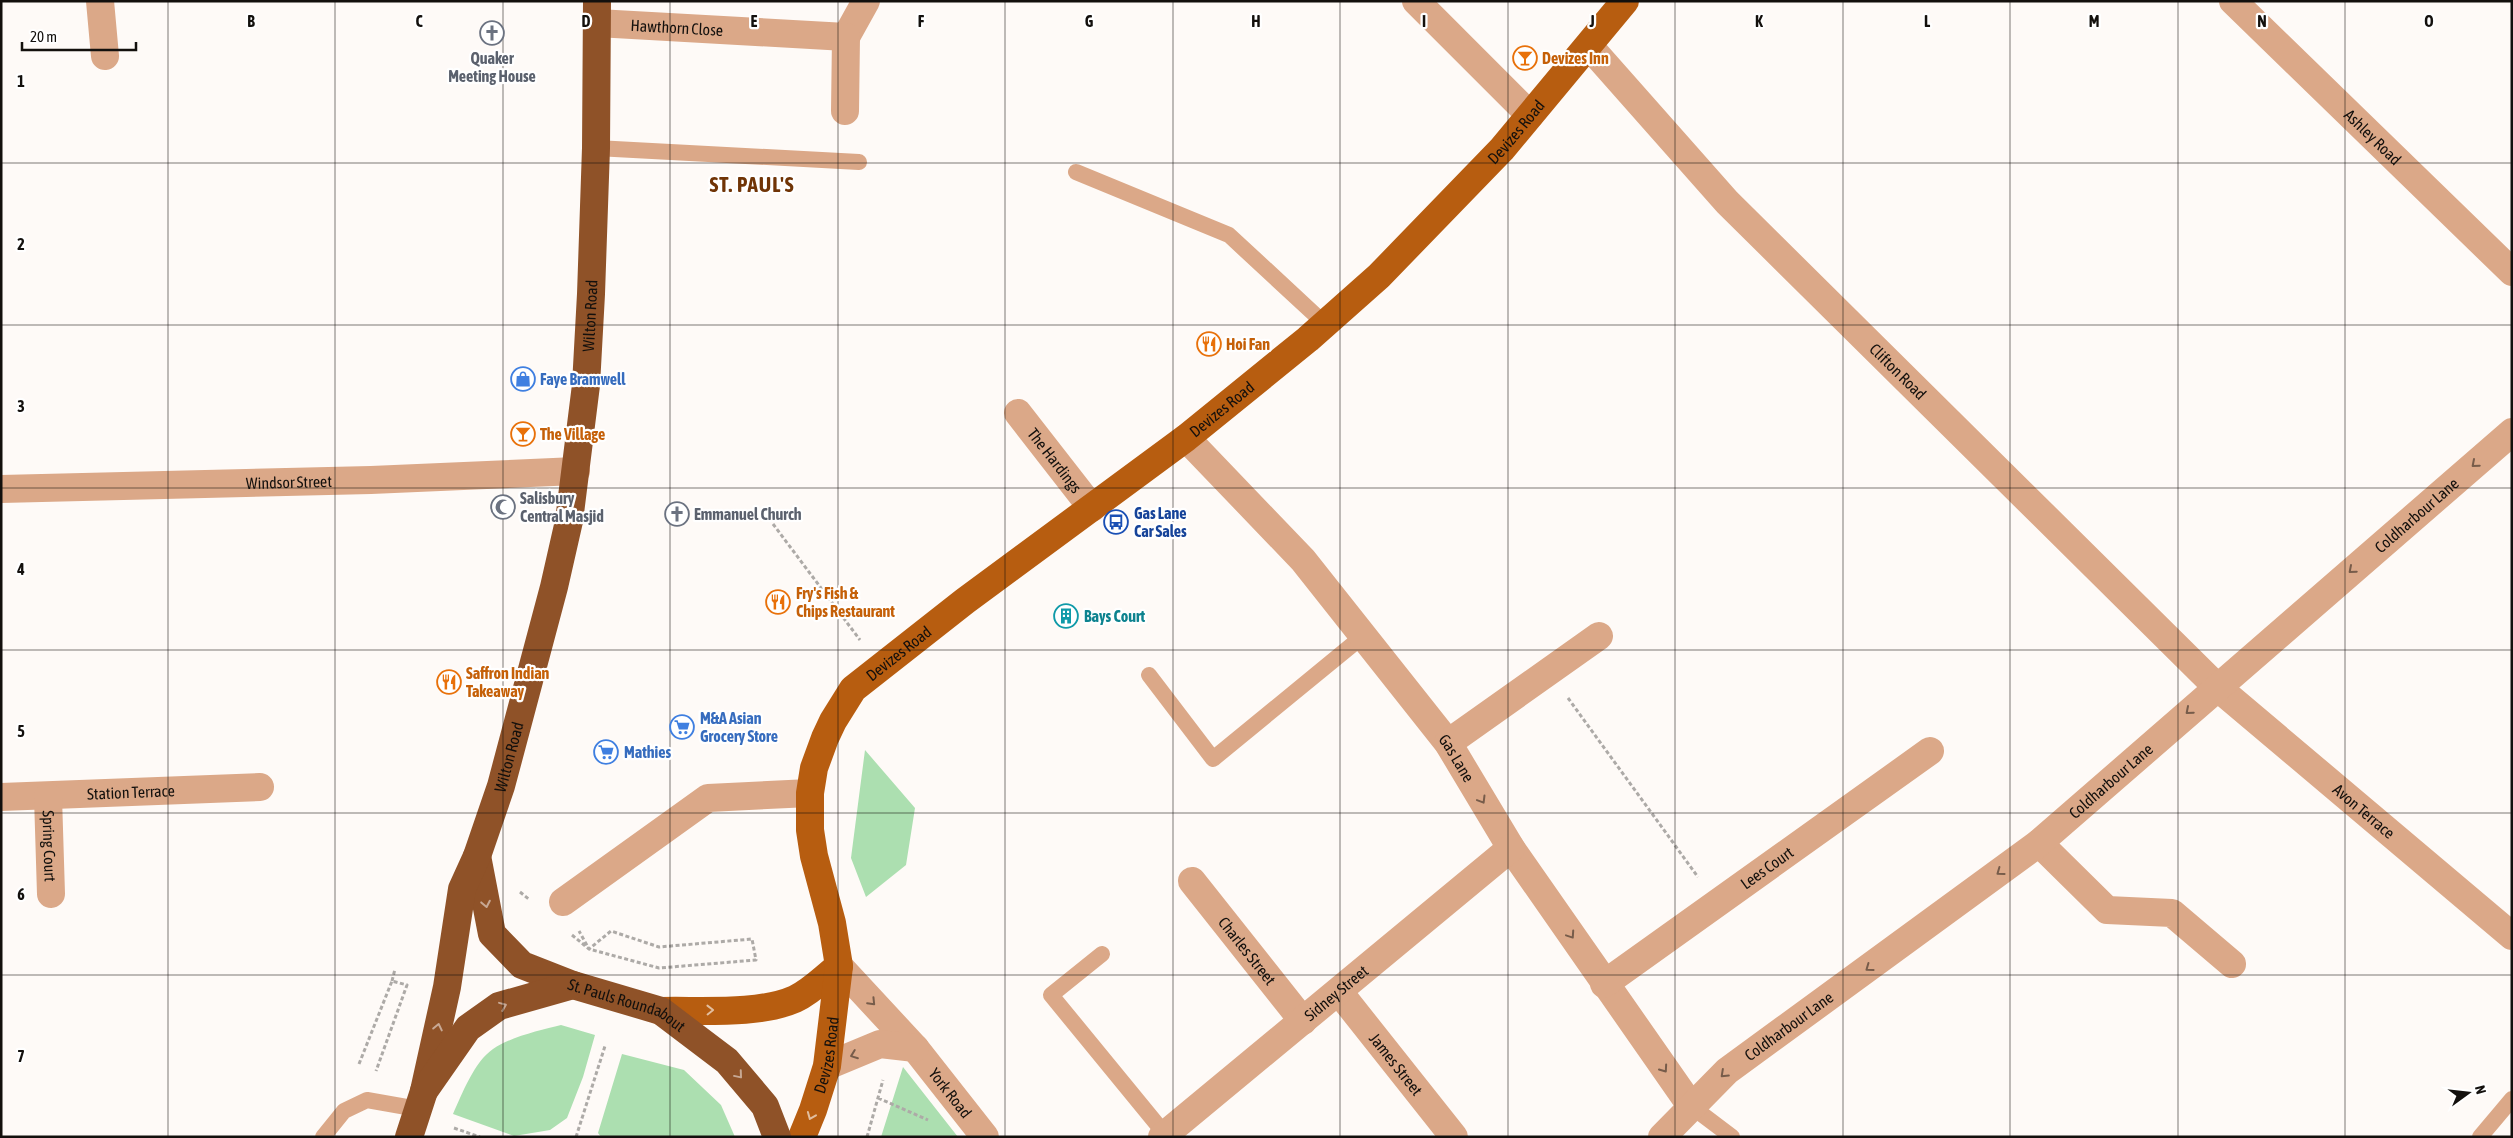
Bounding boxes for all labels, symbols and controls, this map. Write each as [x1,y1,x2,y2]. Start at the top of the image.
text: B [247,12,255,30]
text: C [415,12,423,30]
text: D [582,12,591,30]
text: E [751,12,758,30]
text: F [918,12,925,30]
text: G [1085,12,1094,30]
text: H [1251,12,1261,30]
text: I [1422,12,1426,30]
text: J [1588,12,1595,30]
text: K [1755,12,1763,30]
text: L [1924,12,1931,30]
text: M [2089,12,2099,30]
text: N [2257,12,2267,30]
text: O [2424,12,2434,30]
street label: Hawthorn Close [630,16,724,39]
scale bar [22,20,136,52]
church icon: Quaker Meeting House [479,20,505,46]
text: 20 m [30,28,57,45]
bar icon: Devizes Inn [1512,45,1538,71]
place label: Quaker Meeting House [448,49,536,85]
place label: Devizes Inn [1542,49,1609,67]
text: 1 [17,72,25,90]
street label: Devizes Road [1484,96,1548,167]
street label: Ashley Road [2341,105,2405,168]
district label: ST. PAUL'S [709,172,795,196]
text: 2 [17,235,25,253]
street label: Wilton Road [579,279,600,352]
restaurant icon: Hoi Fan [1196,331,1222,357]
place label: Hoi Fan [1226,335,1270,353]
street label: Clifton Road [1866,340,1930,403]
shop icon: Faye Bramwell [510,366,536,392]
place label: Faye Bramwell [540,370,626,388]
street label: Devizes Road [1186,378,1257,441]
text: 3 [17,397,25,415]
bar icon: The Village [510,421,536,447]
street label: The Hardings [1024,424,1086,497]
place label: The Village [540,425,605,443]
one-way arrow [2472,459,2481,467]
street label: Windsor Street [246,472,332,492]
street label: Coldharbour Lane [2371,474,2462,556]
place label: Salisbury Central Masjid [520,489,604,525]
mosque icon: Salisbury Central Masjid [490,494,516,520]
church icon: Emmanuel Church [664,501,690,527]
place label: Gas Lane Car Sales [1134,504,1187,540]
place label: Emmanuel Church [694,505,802,523]
bus stop icon: Gas Lane Car Sales [1103,509,1129,535]
text: 4 [16,560,25,578]
one-way arrow [2349,565,2358,573]
place label: Fry's Fish & Chips Restaurant [796,584,895,620]
restaurant icon: Fry's Fish & Chips Restaurant [765,589,791,615]
building icon: Bays Court [1053,603,1079,629]
place label: Bays Court [1084,607,1145,625]
street label: Devizes Road [862,622,935,684]
place label: Saffron Indian Takeaway [466,664,550,700]
restaurant icon: Saffron Indian Takeaway [436,669,462,695]
one-way arrow [2186,705,2195,714]
place label: M&A Asian Grocery Store [700,709,778,745]
supermarket icon: M&A Asian Grocery Store [669,714,695,740]
street label: Wilton Road [491,720,527,795]
text: 5 [17,722,25,740]
street label: Gas Lane [1436,731,1478,785]
supermarket icon: Mathies [593,739,619,765]
street label: Coldharbour Lane [2065,740,2156,822]
place label: Mathies [624,743,671,761]
street label: Avon Terrace [2330,780,2398,842]
street label: Station Terrace [87,781,175,803]
one-way arrow [1476,794,1486,803]
street label: Spring Court [39,810,60,882]
street label: Lees Court [1737,843,1797,893]
one-way arrow [1996,866,2006,875]
text: 6 [17,885,25,903]
one-way arrow [481,900,491,908]
street label: Charles Street [1215,913,1280,989]
one-way arrow [1565,930,1574,939]
street label: Sidney Street [1301,961,1372,1024]
one-way arrow [1866,963,1875,971]
street label: St. Pauls Roundabout [565,975,689,1035]
street label: Coldharbour Lane [1741,988,1836,1064]
one-way arrow [866,996,875,1005]
one-way arrow [498,1002,507,1012]
one-way arrow [706,1004,714,1015]
street label: Devizes Road [810,1016,842,1096]
one-way arrow [432,1022,443,1031]
street label: James Street [1366,1029,1427,1099]
text: 7 [17,1047,25,1065]
one-way arrow [850,1049,858,1059]
one-way arrow [1658,1063,1667,1072]
street label: York Road [925,1064,975,1121]
one-way arrow [1721,1068,1730,1077]
north arrow [2443,1068,2493,1118]
one-way arrow [733,1069,742,1078]
text: N [2472,1084,2489,1096]
one-way arrow [806,1112,816,1120]

